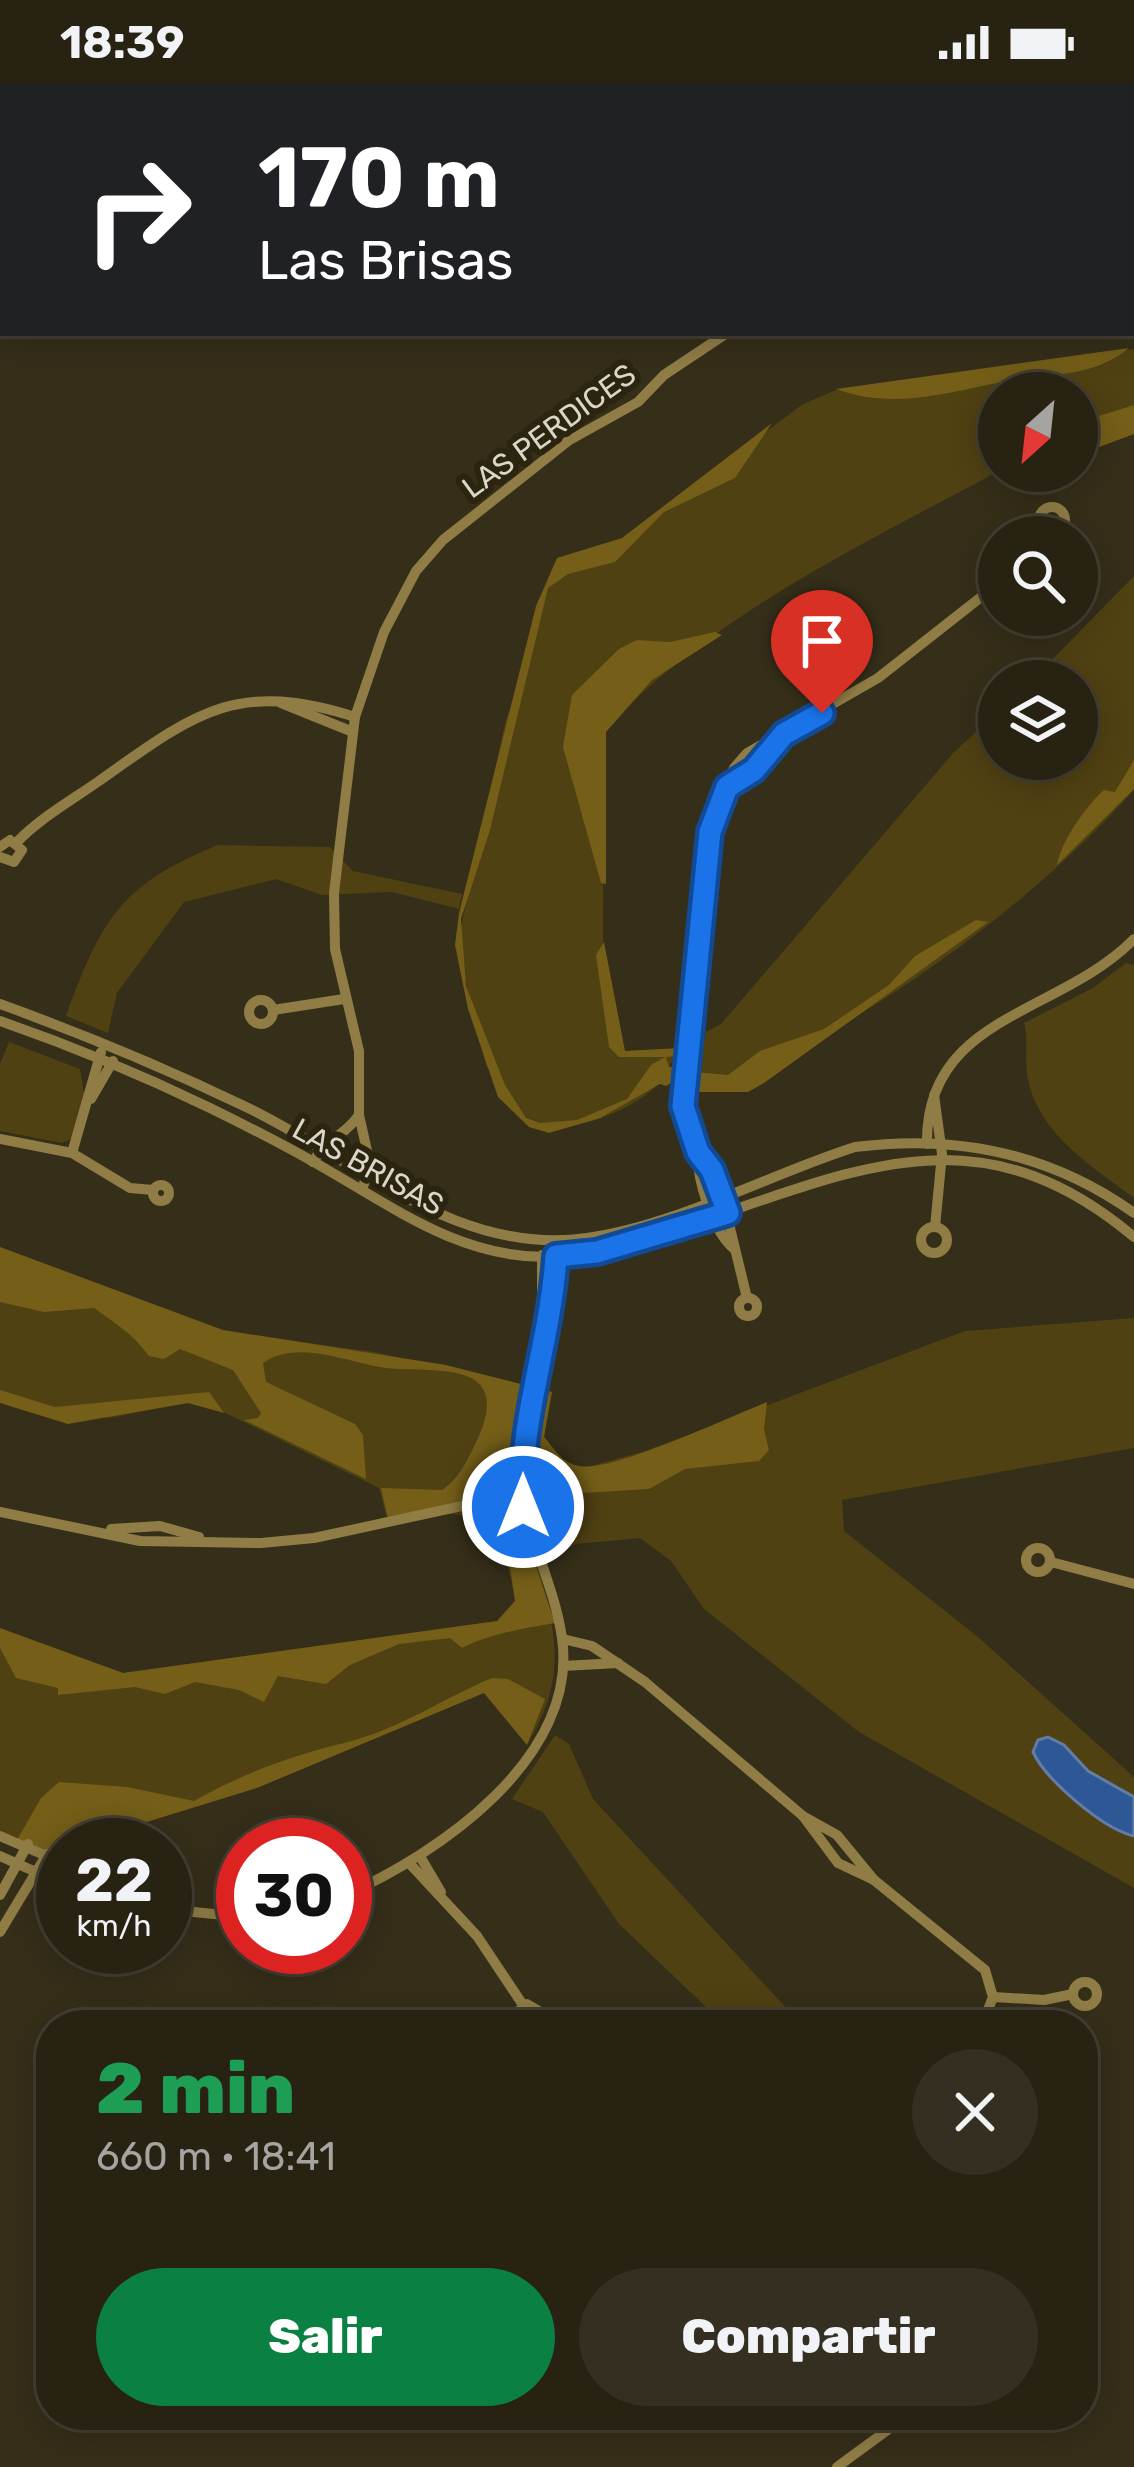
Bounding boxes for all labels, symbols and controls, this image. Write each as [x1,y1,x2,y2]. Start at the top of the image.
text: 18:39 [60,16,184,69]
text: 170 m [258,128,500,228]
icon: right [60,132,216,288]
text: Las Brisas [258,229,514,293]
street label: LAS PERDICES [455,356,643,506]
north arrow [978,372,1098,492]
map controls [978,372,1098,780]
button: search [978,516,1098,636]
pin [771,590,873,713]
icon: arrive [789,608,855,674]
button: layers [978,660,1098,780]
street label: LAS BRISAS [286,1111,450,1223]
position arrow [460,1444,586,1570]
speed limit sign: 30 [216,1818,372,1974]
text: 22 [75,1845,153,1916]
text: km/h [77,1908,151,1944]
text: 2 min [96,2046,295,2131]
button: close [912,2049,1038,2175]
text: 660 m · 18:41 [96,2134,336,2180]
button: Salir [96,2268,555,2406]
button: Compartir [579,2268,1038,2406]

